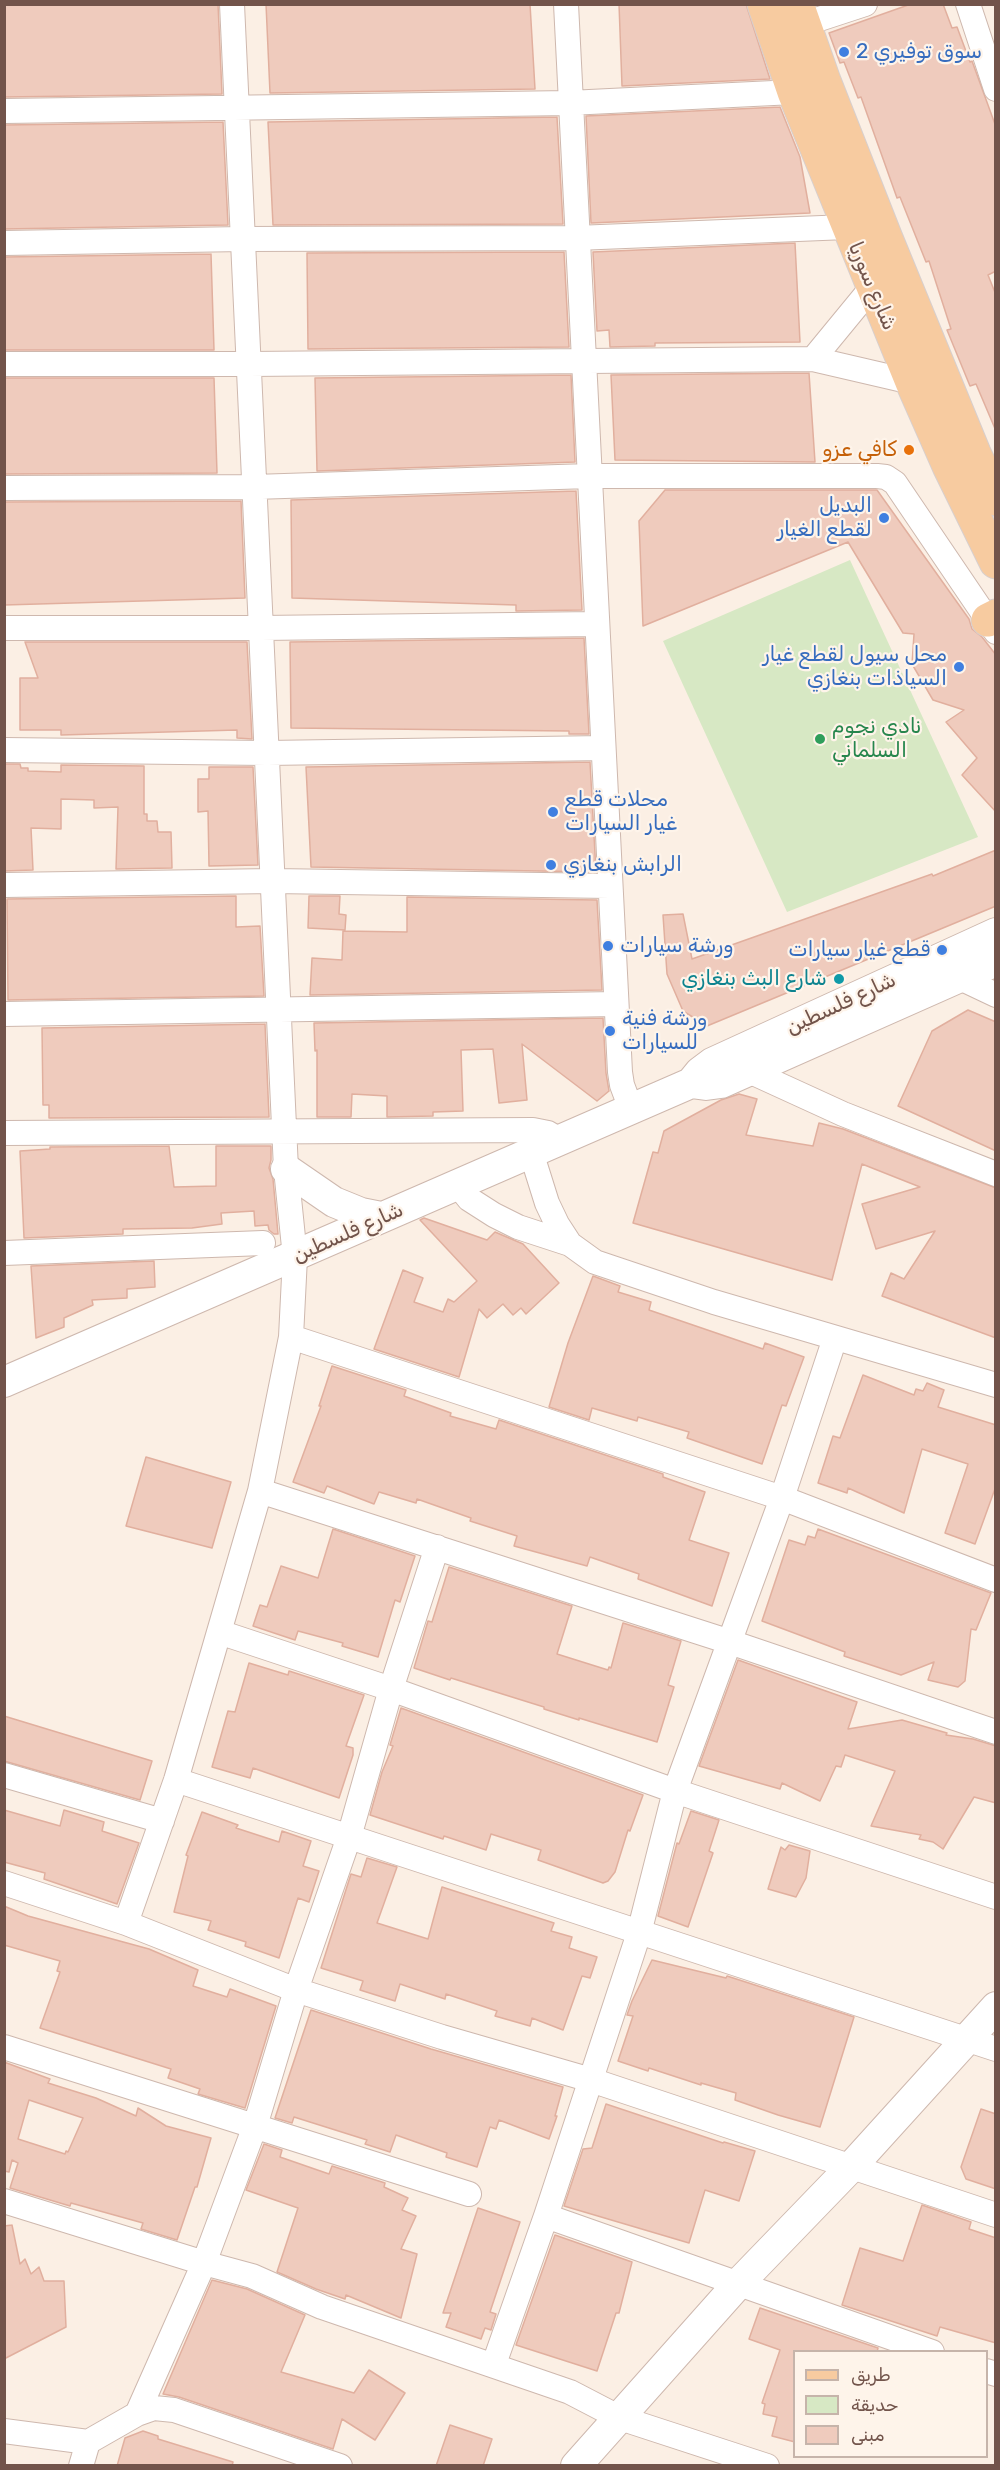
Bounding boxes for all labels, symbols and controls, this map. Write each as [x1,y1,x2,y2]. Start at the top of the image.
place label: سوق توفيري 2 [856,39,982,65]
marker: سوق توفيري 2 [837,45,851,59]
street label: شارع سوريا [842,238,902,334]
place label: كافي عزو [822,437,897,463]
marker: كافي عزو [902,443,916,457]
place label: البديل لقطع الغيار [777,493,872,543]
marker: البديل لقطع الغيار [877,511,891,525]
place label: محل سيول لقطع غيار السياذات بنغازي [763,642,947,692]
marker: محل سيول لقطع غيار السياذات بنغازي [952,660,966,674]
place label: نادي نجوم السلماني [832,714,921,764]
marker: نادي نجوم السلماني [813,732,827,746]
place label: محلات قطع غيار السيارات [565,787,677,837]
marker: محلات قطع غيار السيارات [546,805,560,819]
place label: الرابش بنغازي [563,852,682,878]
marker: الرابش بنغازي [544,858,558,872]
place label: ورشة سيارات [620,933,733,959]
place label: قطع غيار سيارات [788,937,930,963]
marker: ورشة سيارات [601,939,615,953]
marker: قطع غيار سيارات [935,943,949,957]
place label: شارع البث بنغازي [681,966,827,992]
street label: شارع فلسطين [782,968,900,1040]
marker: شارع البث بنغازي [832,972,846,986]
place label: ورشة فنية للسيارات [622,1006,707,1056]
marker: ورشة فنية للسيارات [603,1024,617,1038]
street label: شارع فلسطين [289,1197,407,1269]
legend [793,2350,988,2458]
text: طريق [851,2364,891,2386]
text: حديقة [851,2394,898,2416]
text: مبنى [851,2424,885,2446]

